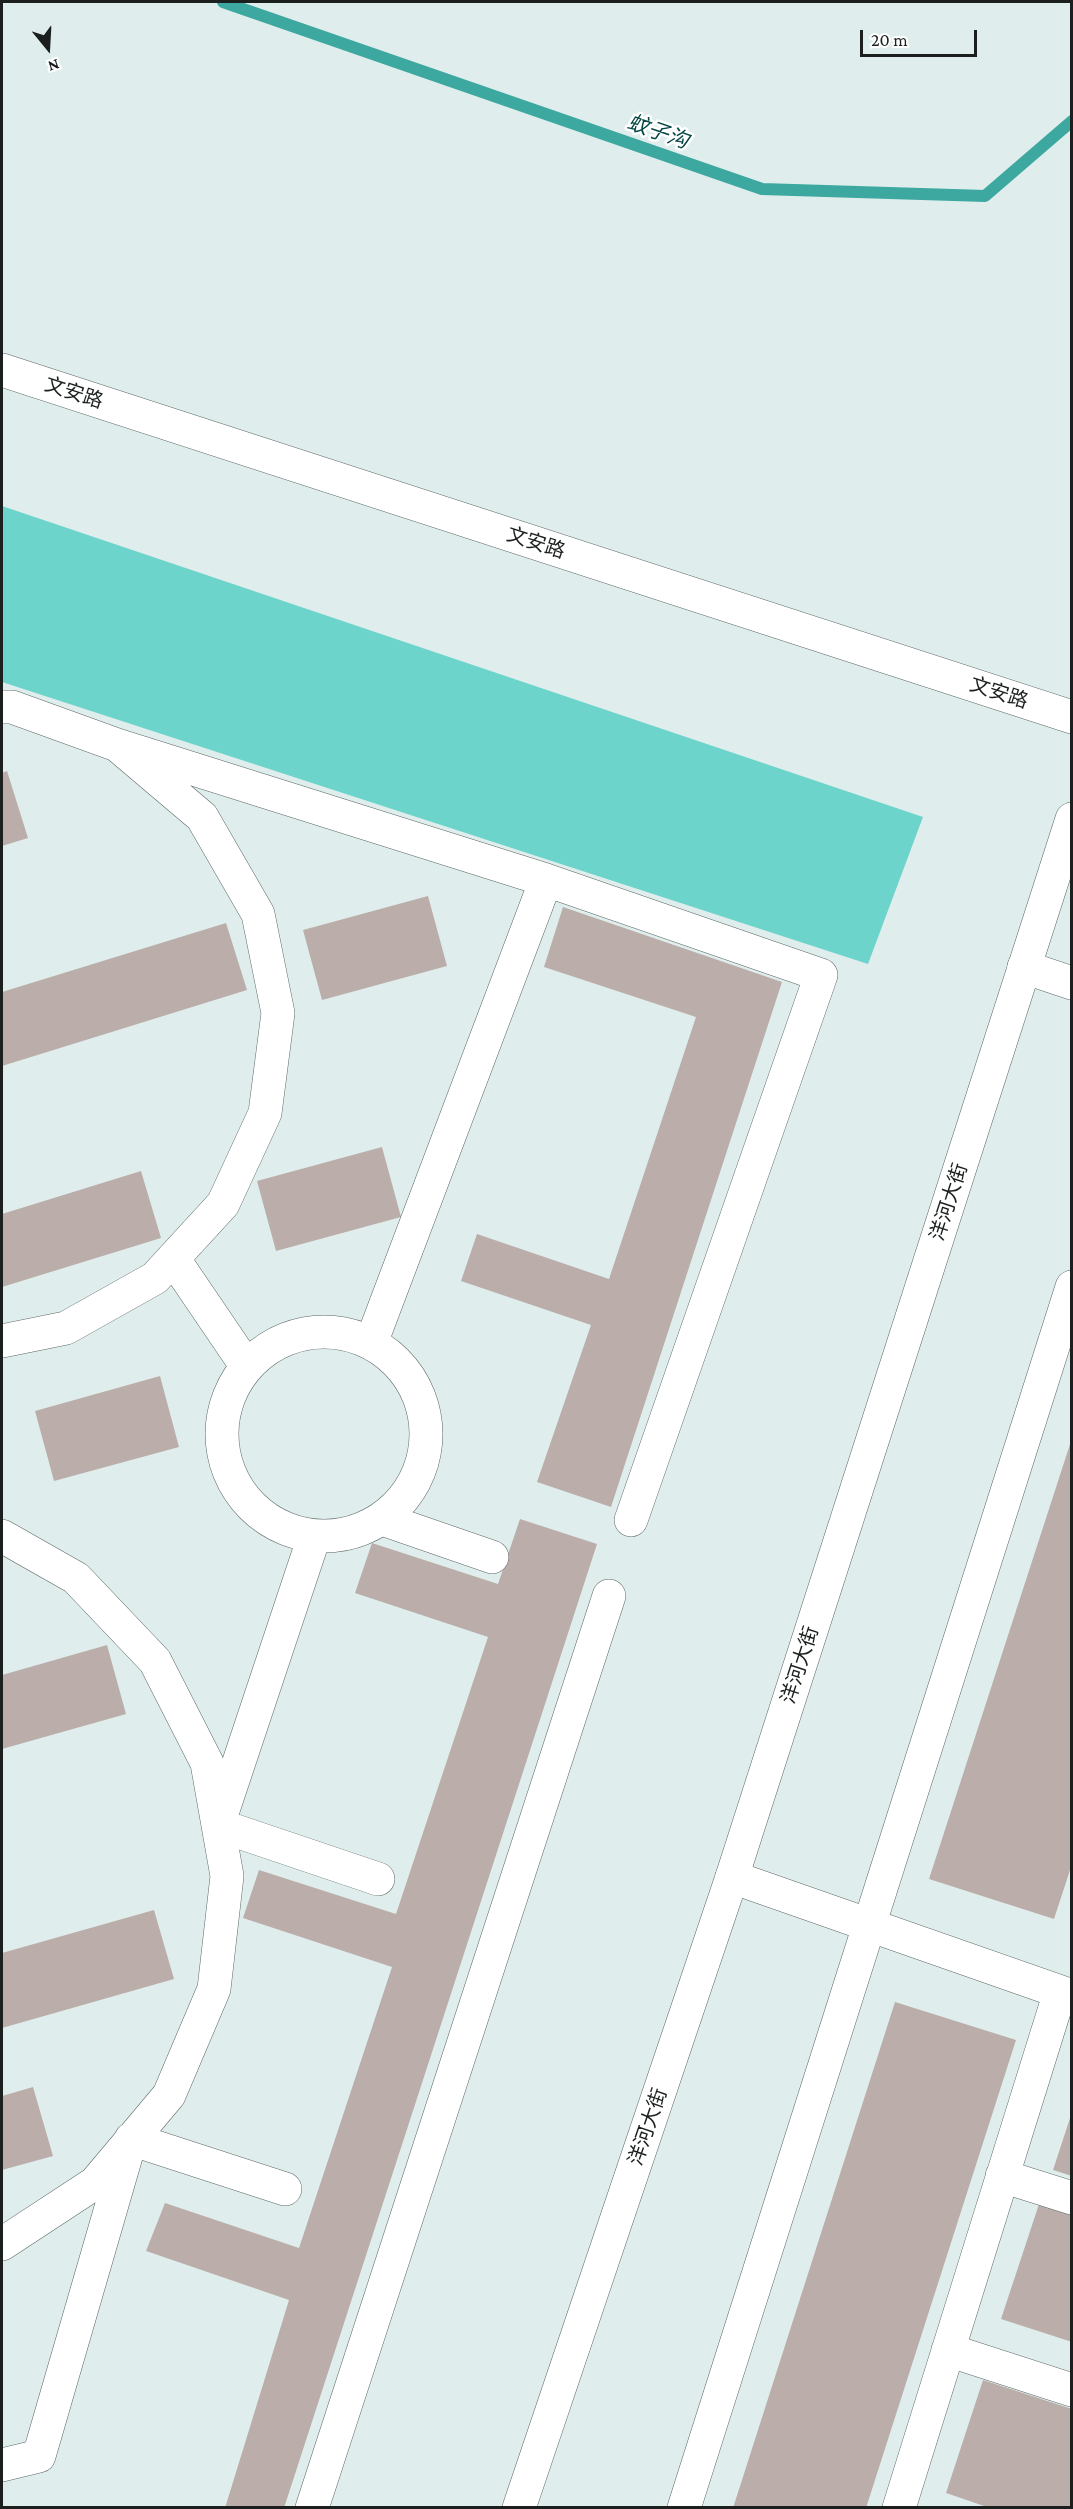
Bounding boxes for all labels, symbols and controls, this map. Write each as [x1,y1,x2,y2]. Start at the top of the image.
north arrow [18,18,78,78]
scale bar [863,18,980,56]
text: 20 m [871,30,908,50]
text: N [46,56,62,75]
water label: 蚊子沟 [624,110,692,154]
street label: 文安路 [42,372,106,414]
street label: 文安路 [504,522,568,564]
street label: 文安路 [967,672,1031,714]
street label: 洋河大街 [925,1160,973,1244]
street label: 洋河大街 [776,1623,824,1707]
street label: 洋河大街 [624,2085,672,2169]

